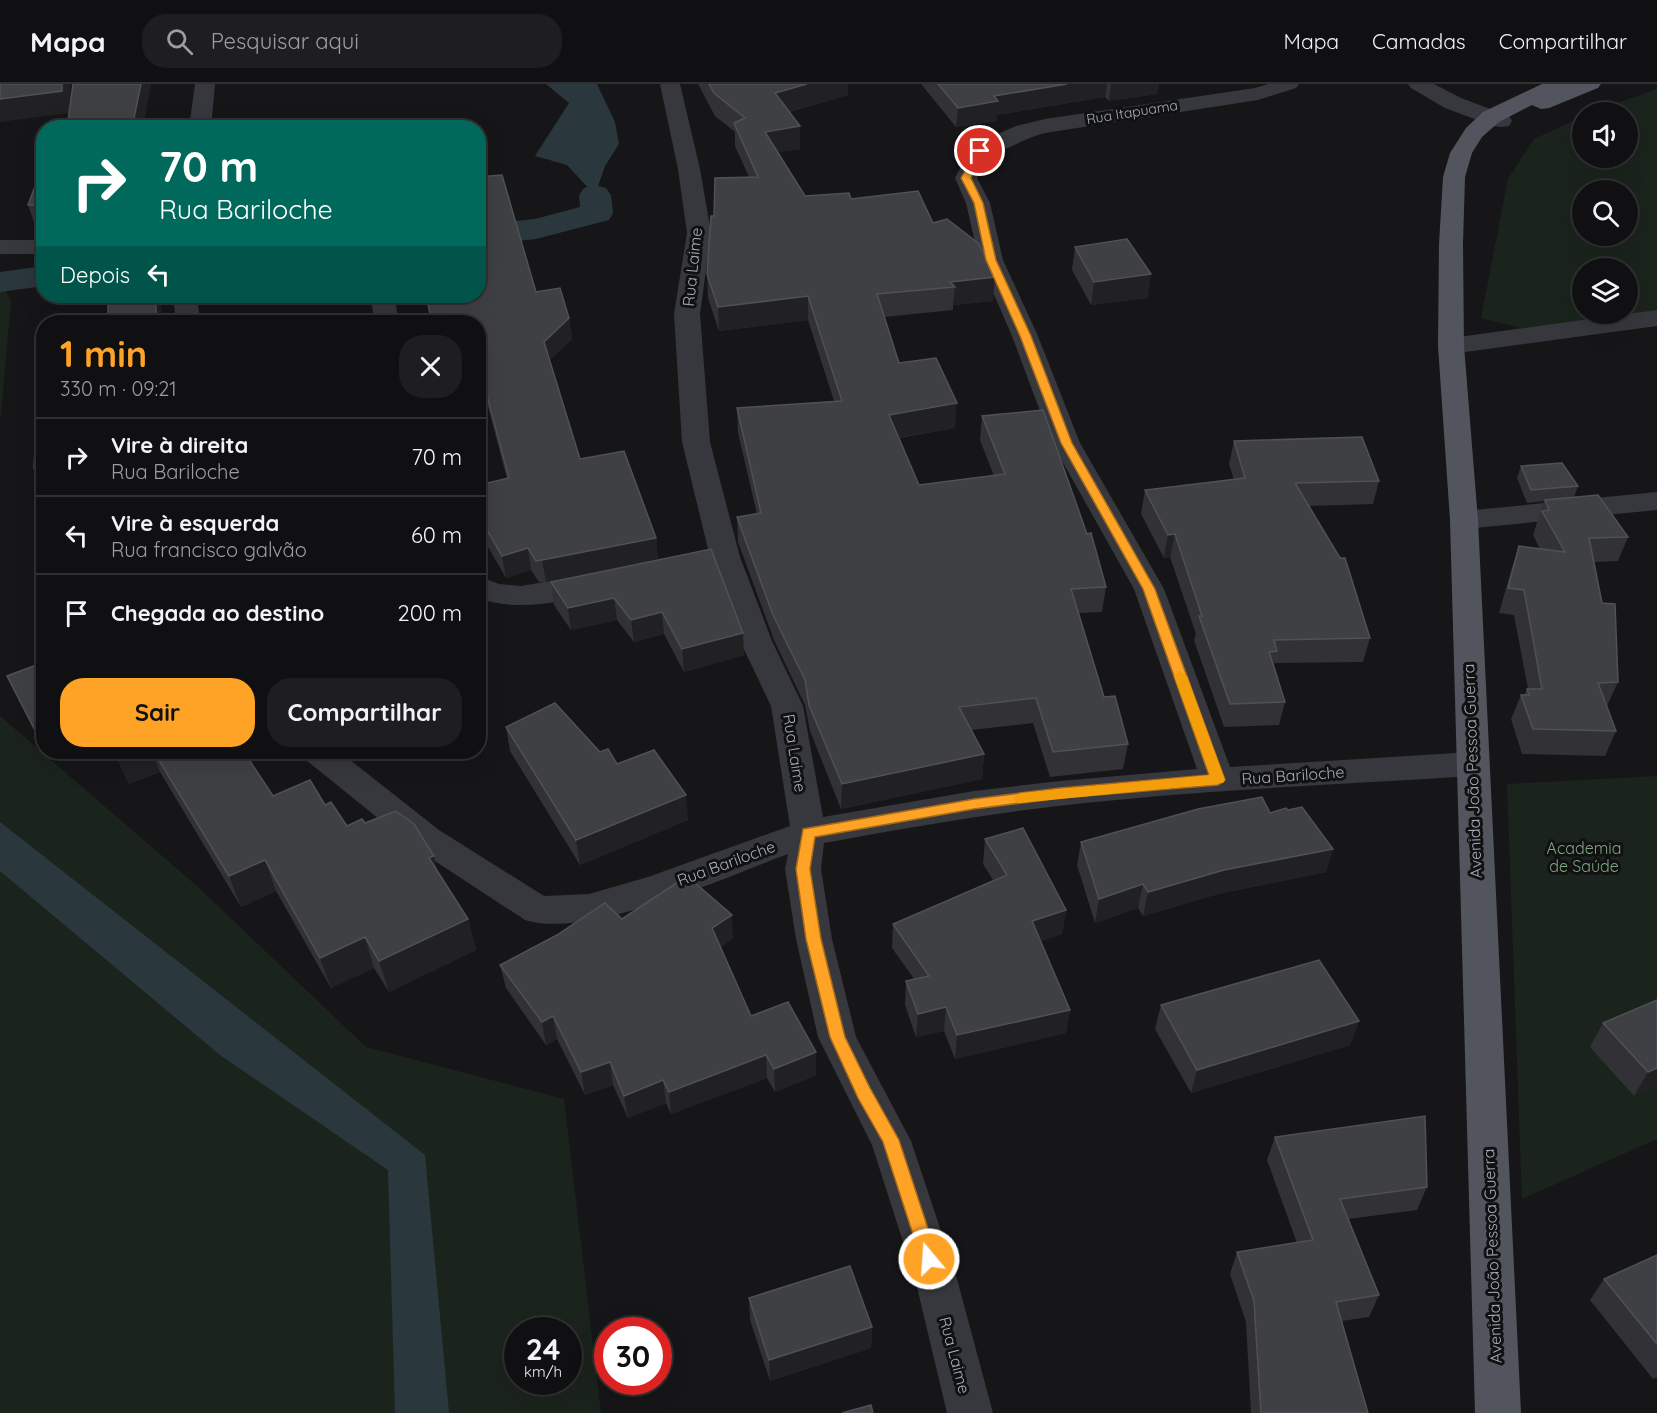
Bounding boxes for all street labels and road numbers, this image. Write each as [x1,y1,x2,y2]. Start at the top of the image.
street label: Rua Itapuama [1085,96,1179,128]
street label: Rua Laime [678,227,706,307]
street label: Avenida João Pessoa Guerra [1458,663,1486,879]
street label: Rua Laime [779,712,811,794]
street label: Rua Bariloche [1241,761,1345,789]
street label: Rua Bariloche [674,836,778,890]
street label: Avenida João Pessoa Guerra [1478,1148,1506,1364]
street label: Rua Laime [935,1314,975,1396]

